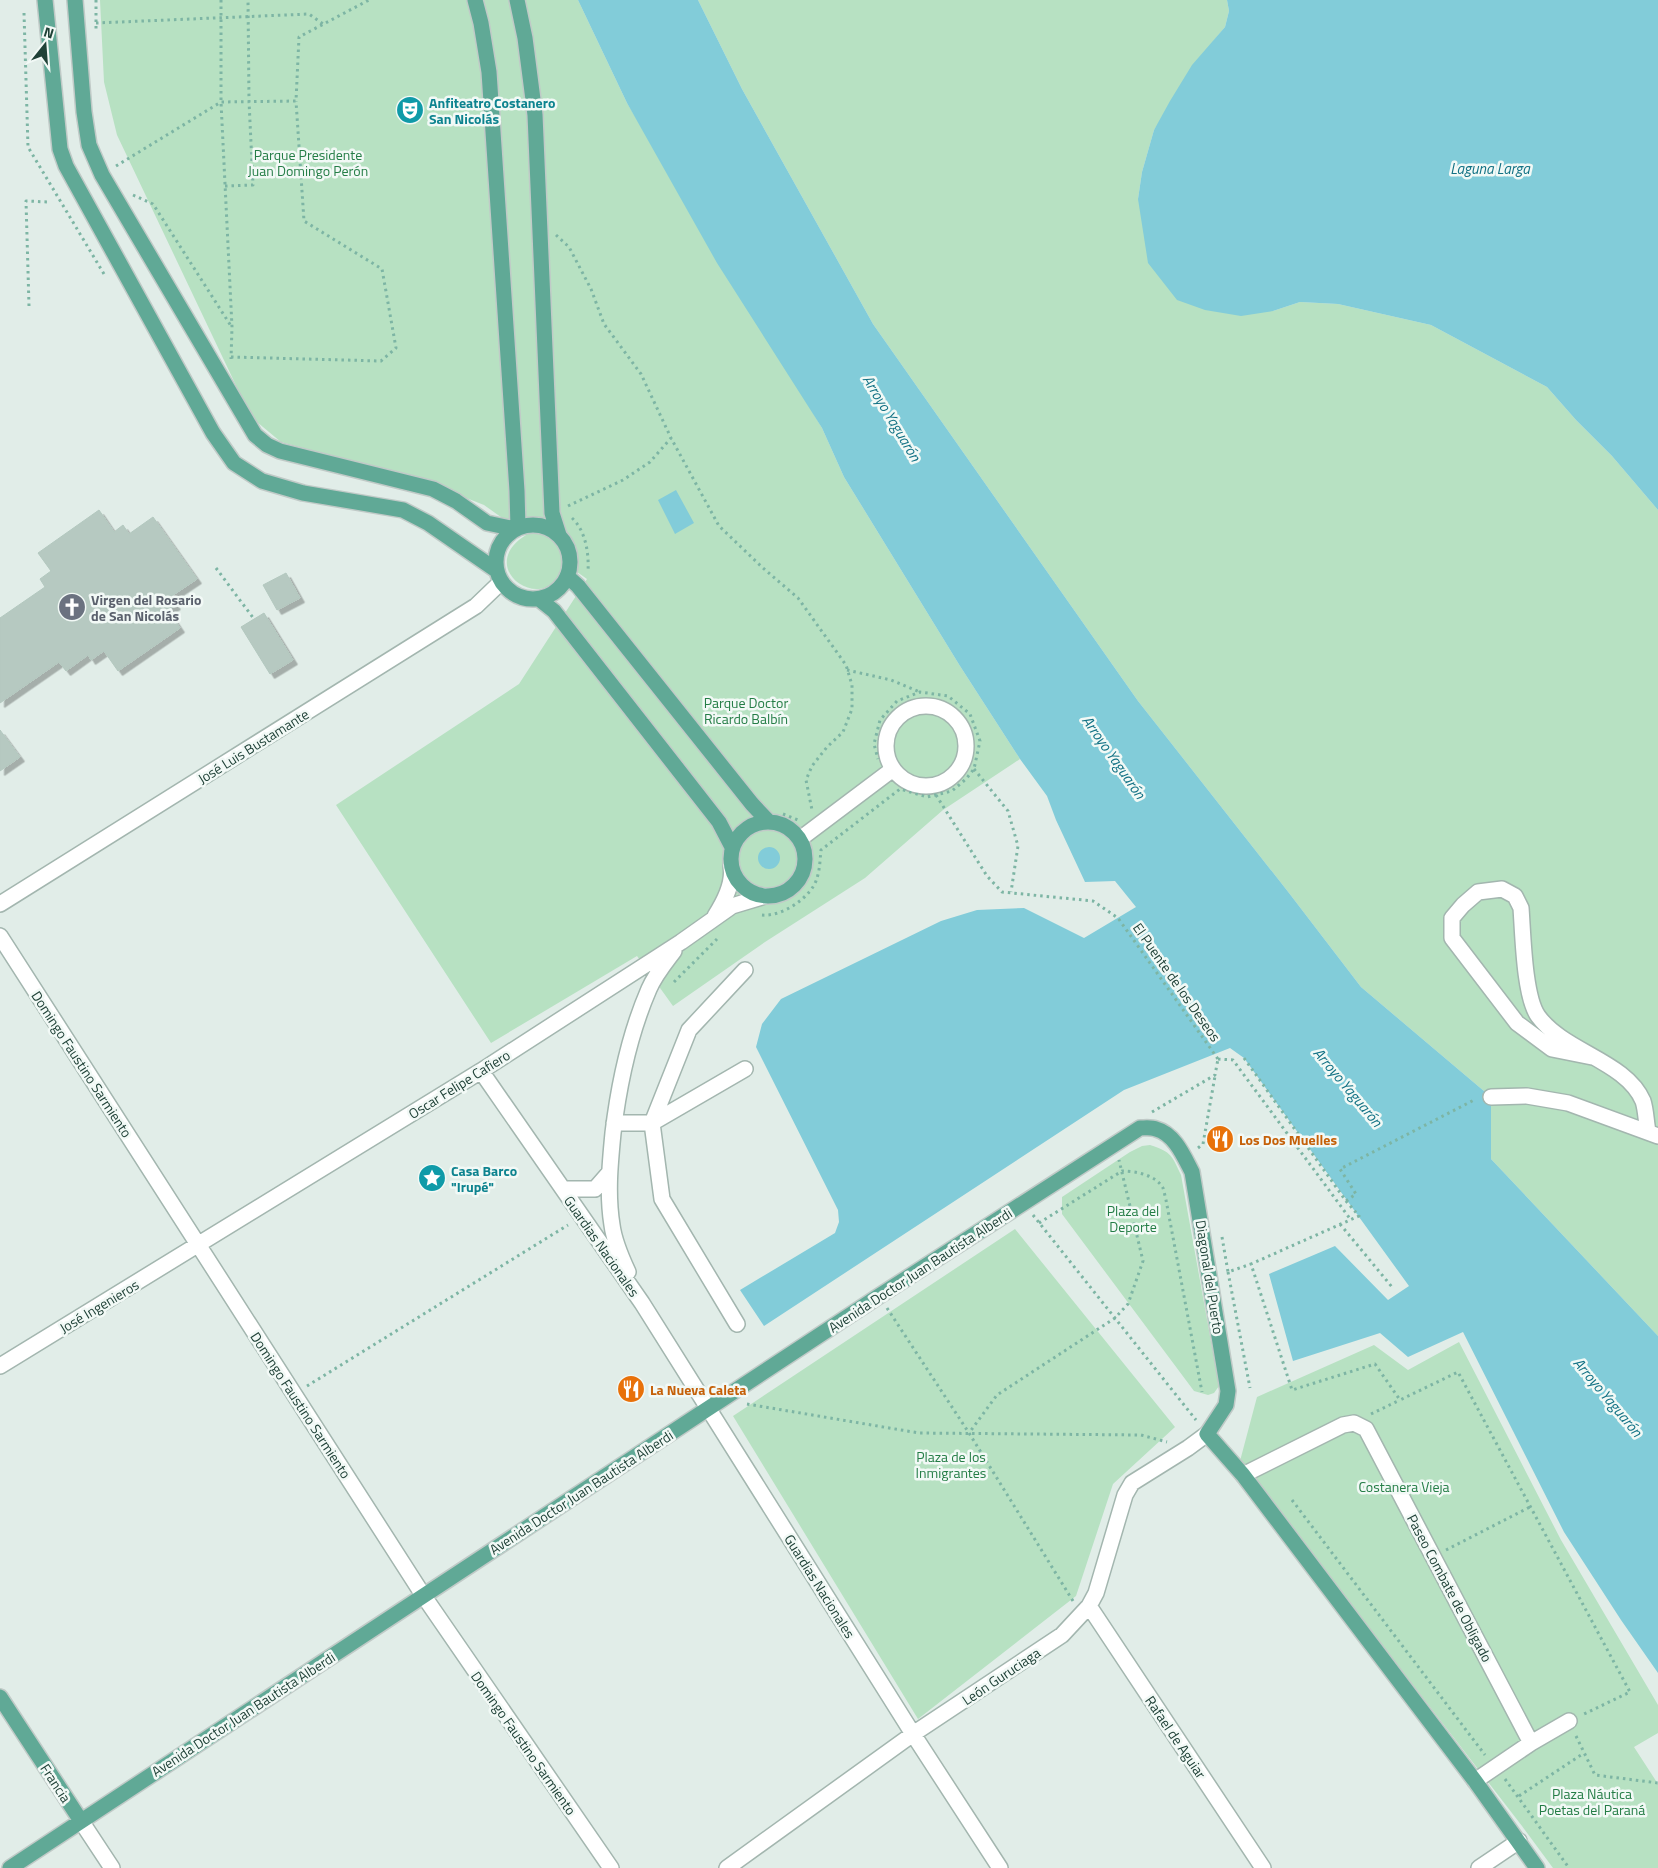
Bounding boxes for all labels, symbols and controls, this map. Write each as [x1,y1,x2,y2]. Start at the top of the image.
north arrow [20,20,70,70]
text: N [41,21,57,44]
place label: Anfiteatro Costanero San Nicolás [429,92,555,129]
theatre icon: Anfiteatro Costanero San Nicolás [395,95,425,125]
park label: Parque Presidente Juan Domingo Perón [248,144,368,181]
water label: Laguna Larga [1450,157,1531,180]
water label: Arroyo Yaguarón [857,370,927,466]
place label: Virgen del Rosario de San Nicolás [91,589,201,626]
church icon: Virgen del Rosario de San Nicolás [57,592,87,622]
park label: Parque Doctor Ricardo Balbín [704,692,788,729]
street label: José Luis Bustamante [193,703,313,789]
water label: Arroyo Yaguarón [1077,710,1152,804]
street label: El Puente de los Deseos [1128,918,1226,1046]
street label: Domingo Faustino Sarmiento [27,986,137,1142]
water label: Arroyo Yaguarón [1308,1042,1388,1132]
street label: Oscar Felipe Cafiero [404,1044,514,1124]
restaurant icon: Los Dos Muelles [1205,1124,1235,1154]
place label: Los Dos Muelles [1239,1129,1337,1150]
place label: Casa Barco "Irupé" [451,1160,517,1197]
place icon: Casa Barco "Irupé" [417,1163,447,1193]
street label: Guardias Nacionales [559,1191,645,1301]
park label: Plaza del Deporte [1107,1200,1159,1237]
street label: Avenida Doctor Juan Bautista Alberdi [824,1203,1016,1337]
street label: Diagonal del Puerto [1191,1218,1229,1336]
street label: José Ingenieros [55,1274,143,1338]
street label: Domingo Faustino Sarmiento [246,1327,356,1483]
water label: Arroyo Yaguarón [1568,1352,1648,1442]
restaurant icon: La Nueva Caleta [616,1374,646,1404]
place label: La Nueva Caleta [650,1379,746,1400]
street label: Avenida Doctor Juan Bautista Alberdi [485,1425,677,1559]
park label: Plaza de los Inmigrantes [916,1446,986,1483]
park label: Costanera Vieja [1358,1476,1450,1497]
street label: Paseo Combate de Obligado [1402,1510,1498,1666]
street label: Guardias Nacionales [780,1530,860,1642]
street label: León Guruciaga [958,1642,1044,1710]
street label: Avenida Doctor Juan Bautista Alberdi [147,1647,339,1781]
street label: Domingo Faustino Sarmiento [466,1667,582,1819]
street label: Rafael de Aguiar [1140,1691,1212,1783]
street label: Francia [36,1759,76,1807]
park label: Plaza Náutica Poetas del Paraná [1539,1783,1645,1820]

